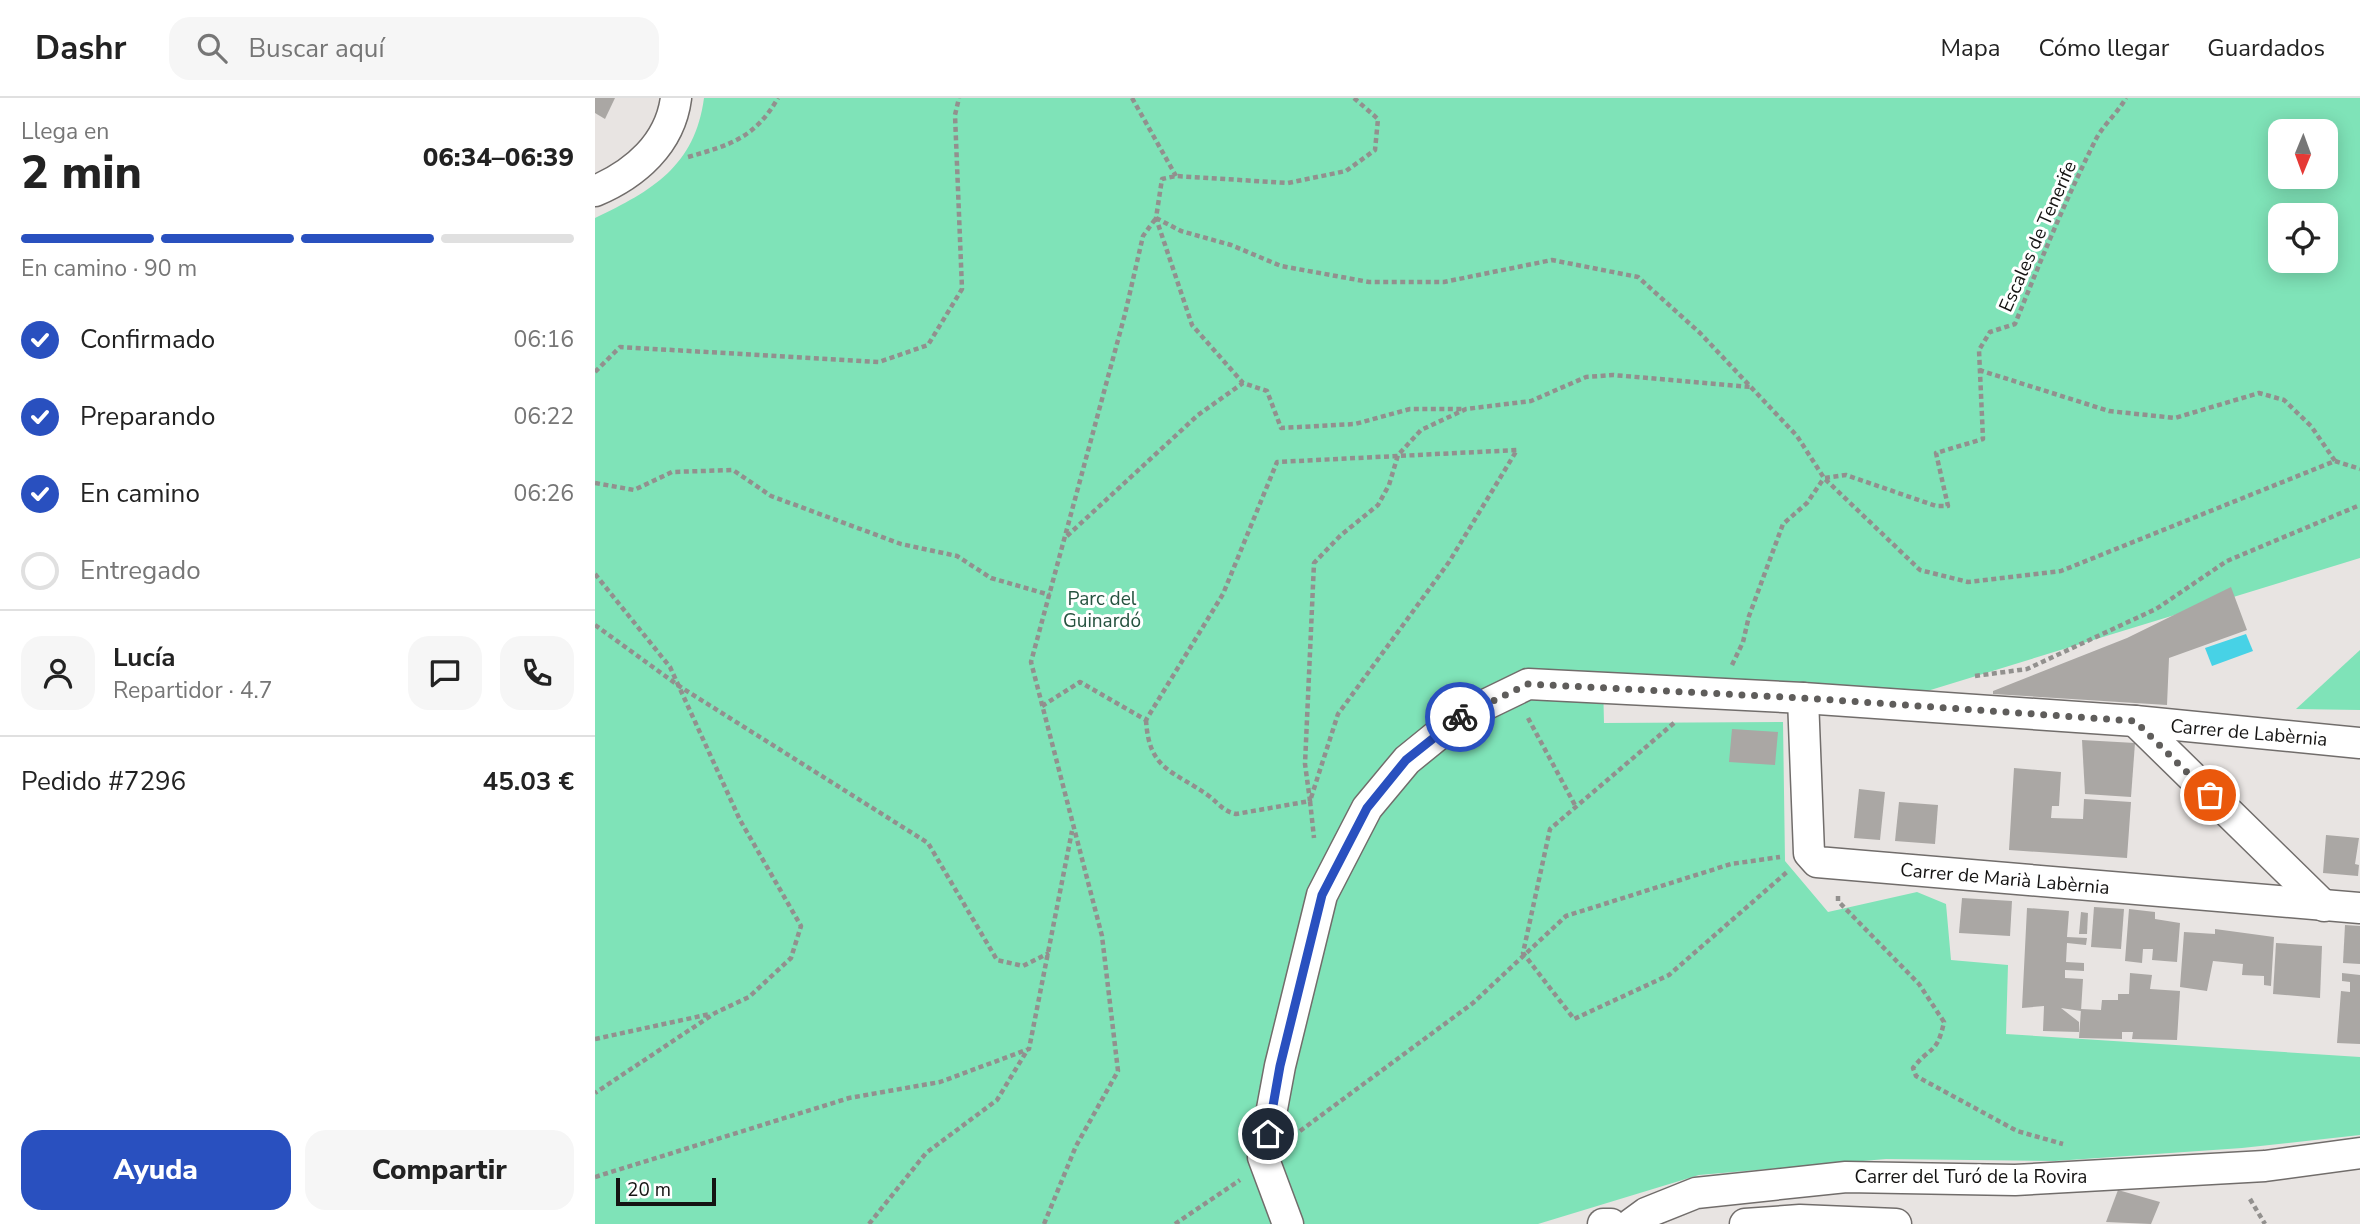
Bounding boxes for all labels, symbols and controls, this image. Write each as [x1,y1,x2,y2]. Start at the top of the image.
search box [169,17,659,80]
text: Dashr [35,26,127,71]
icon: search [193,29,231,67]
text: Buscar aquí [249,31,384,66]
text: Mapa [1940,32,2000,64]
text: Cómo llegar [2038,32,2169,64]
text: Guardados [2207,32,2325,64]
text: Llega en [21,116,109,147]
north arrow [2268,119,2338,189]
map controls [2268,119,2338,273]
text: 06:34–06:39 [423,140,574,175]
text: 2 min [21,141,142,204]
street label: Escales de Tenerife [1993,157,2083,316]
button: locate [2268,203,2338,273]
text: En camino · 90 m [21,253,197,284]
icon: check [21,321,59,359]
text: Confirmado [80,322,215,357]
text: 06:16 [514,324,574,355]
icon: check [21,398,59,436]
text: Preparando [80,399,215,434]
text: 06:22 [514,401,574,432]
icon: check [21,475,59,513]
text: En camino [80,476,200,511]
text: 06:26 [514,478,574,509]
text: Entregado [80,553,201,588]
park label: Parc del Guinardó [1063,586,1141,634]
button: person [21,636,95,710]
button: chat [408,636,482,710]
button: phone [500,636,574,710]
text: Lucía [113,640,176,675]
text: Repartidor · 4.7 [113,675,273,706]
courier [1425,682,1495,752]
icon: bike [1441,698,1479,736]
street label: Carrer de Labèrnia [2169,713,2329,753]
text: Pedido #7296 [21,764,186,799]
text: 45.03 € [483,764,574,799]
pin [2180,765,2240,825]
icon: bag [2191,776,2229,814]
street label: Carrer de Marià Labèrnia [1899,857,2111,901]
pin [1238,1104,1298,1164]
icon: home [1249,1115,1287,1153]
button: Ayuda [21,1130,291,1210]
button: Compartir [305,1130,574,1210]
street label: Carrer del Turó de la Rovira [1855,1164,2087,1190]
scale bar [616,1175,716,1207]
text: 20 m [627,1177,671,1203]

